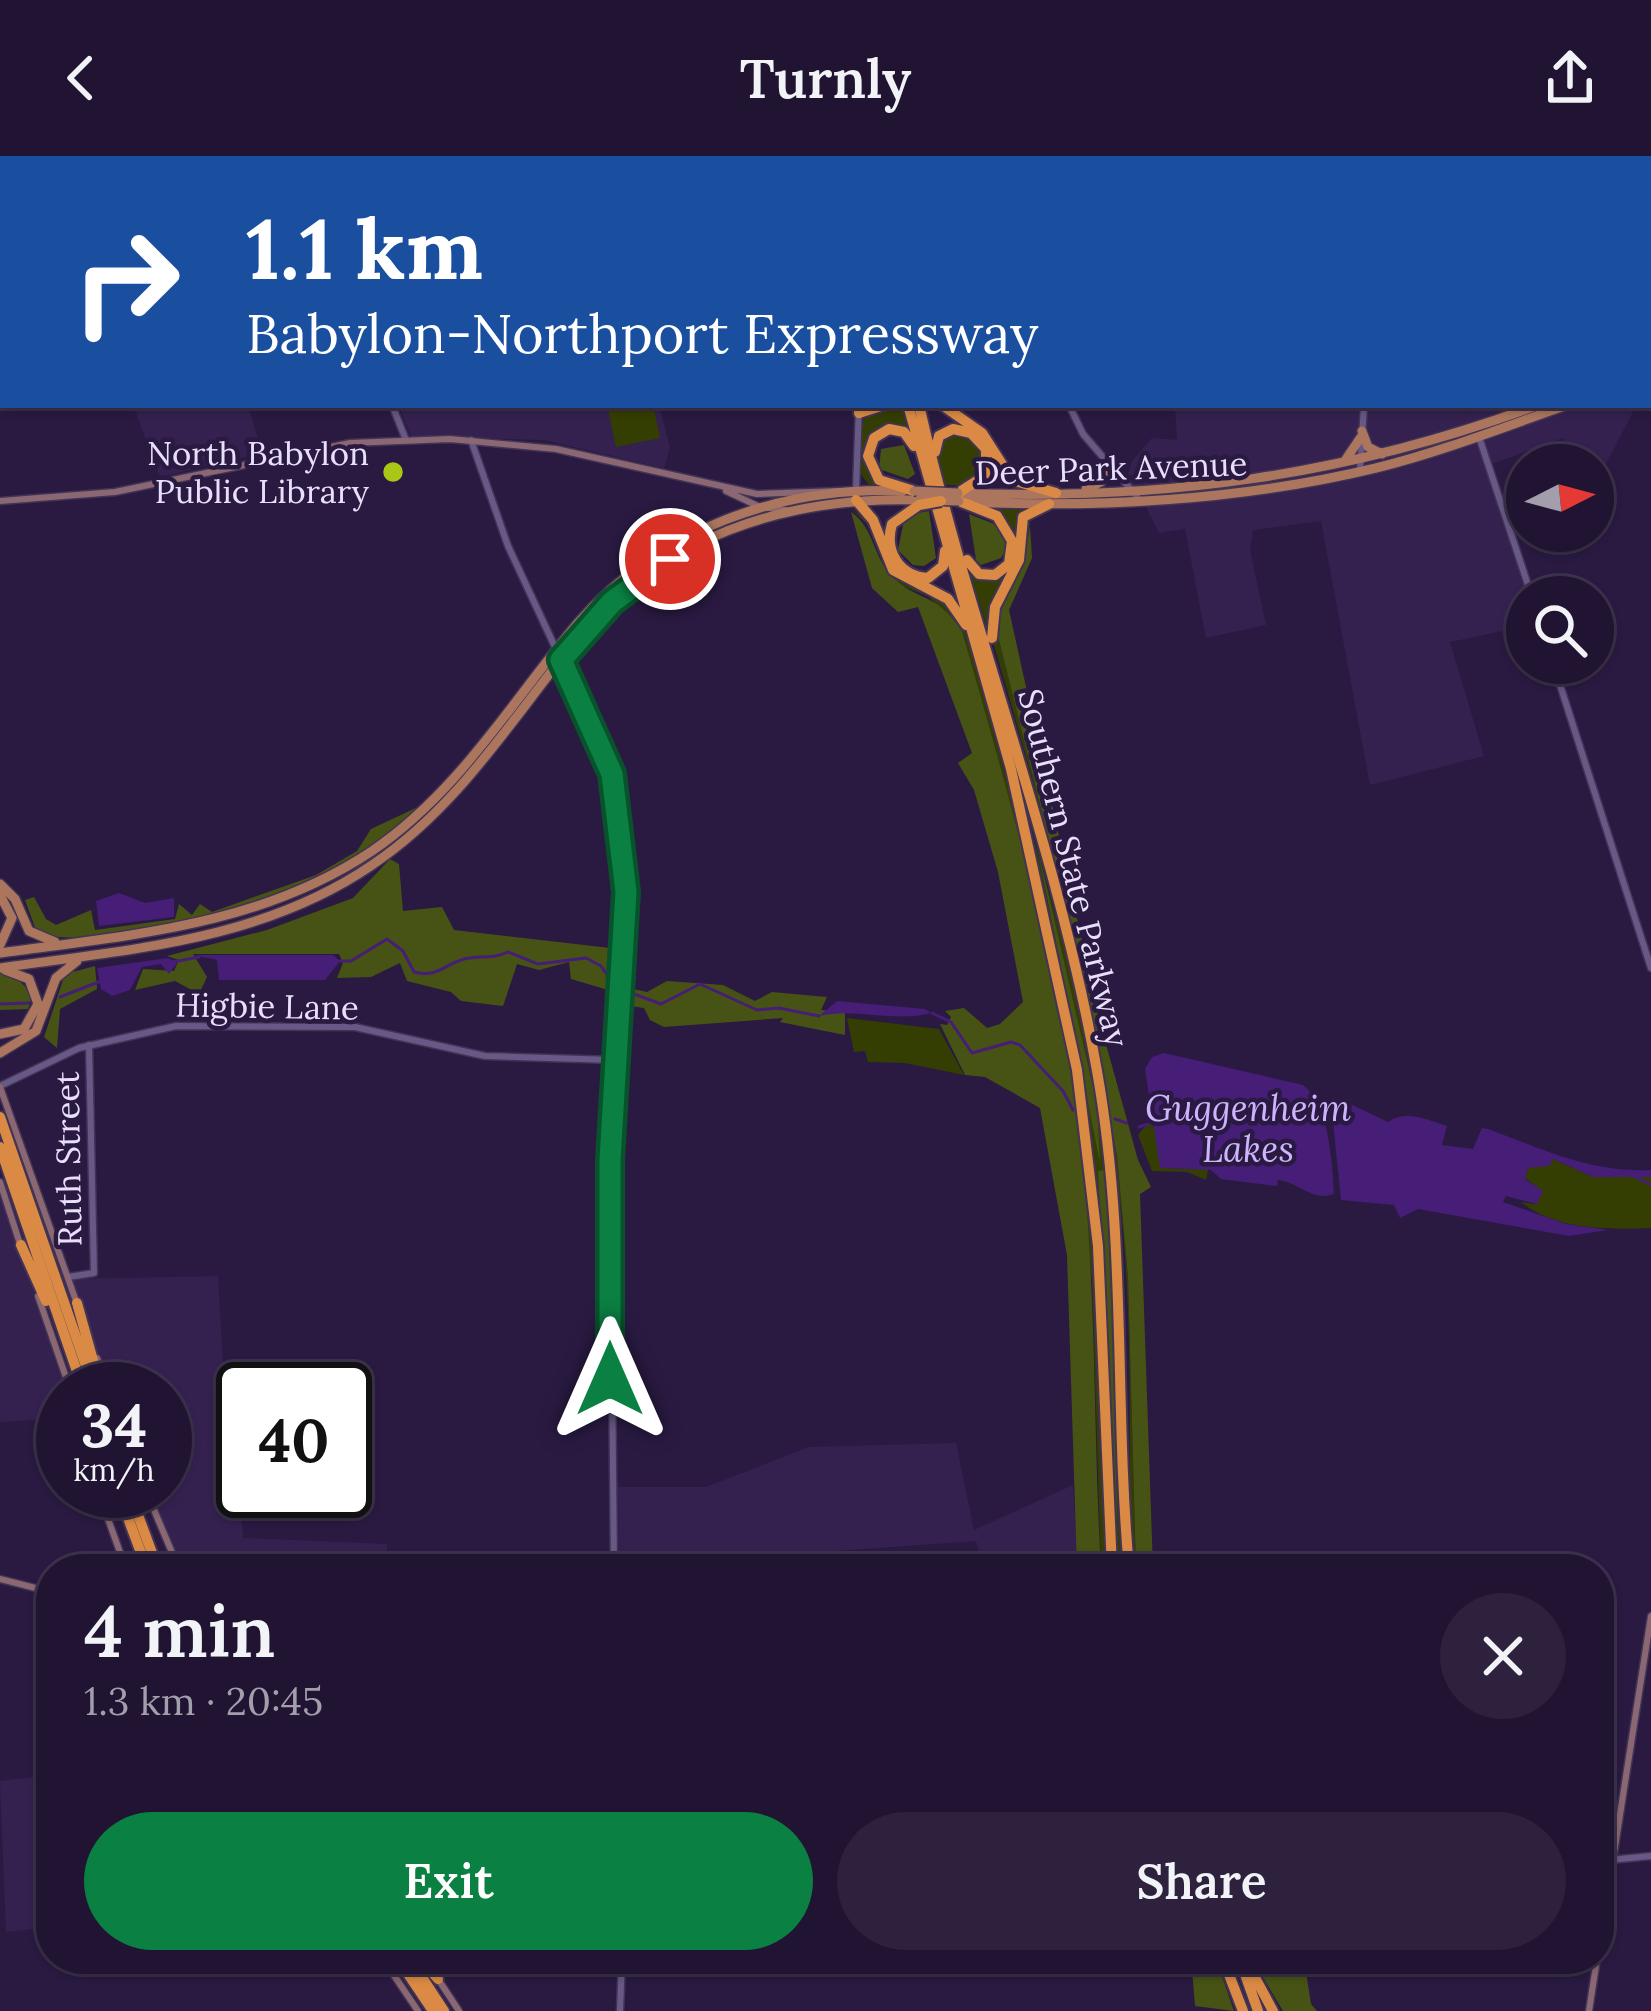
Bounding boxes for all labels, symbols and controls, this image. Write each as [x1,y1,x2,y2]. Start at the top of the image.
text: Turnly [740,44,911,113]
icon: back [48,45,114,111]
icon: share [1537,45,1603,111]
text: 1.1 km [246,194,483,302]
icon: right [48,204,204,360]
text: Babylon-Northport Expressway [246,299,1038,368]
place label: North Babylon Public Library [147,432,370,512]
street label: Deer Park Avenue [974,442,1248,494]
north arrow [1506,444,1614,552]
map controls [1506,444,1614,684]
marker: North Babylon Public Library [380,459,406,485]
pin [619,508,721,610]
icon: arrive [637,526,703,592]
button: search [1506,576,1614,684]
street label: Southern State Parkway [1009,685,1139,1052]
street label: Higbie Lane [175,983,359,1029]
street label: Ruth Street [45,1071,91,1247]
water label: Guggenheim Lakes [1145,1085,1351,1172]
position arrow [547,1316,673,1442]
speed limit sign: 40 [216,1362,372,1518]
text: 34 [81,1387,147,1463]
text: km/h [73,1451,155,1489]
text: 4 min [84,1585,275,1677]
button: close [1440,1593,1566,1719]
text: 1.3 km · 20:45 [84,1676,323,1726]
button: Exit [84,1812,813,1950]
button: Share [837,1812,1566,1950]

